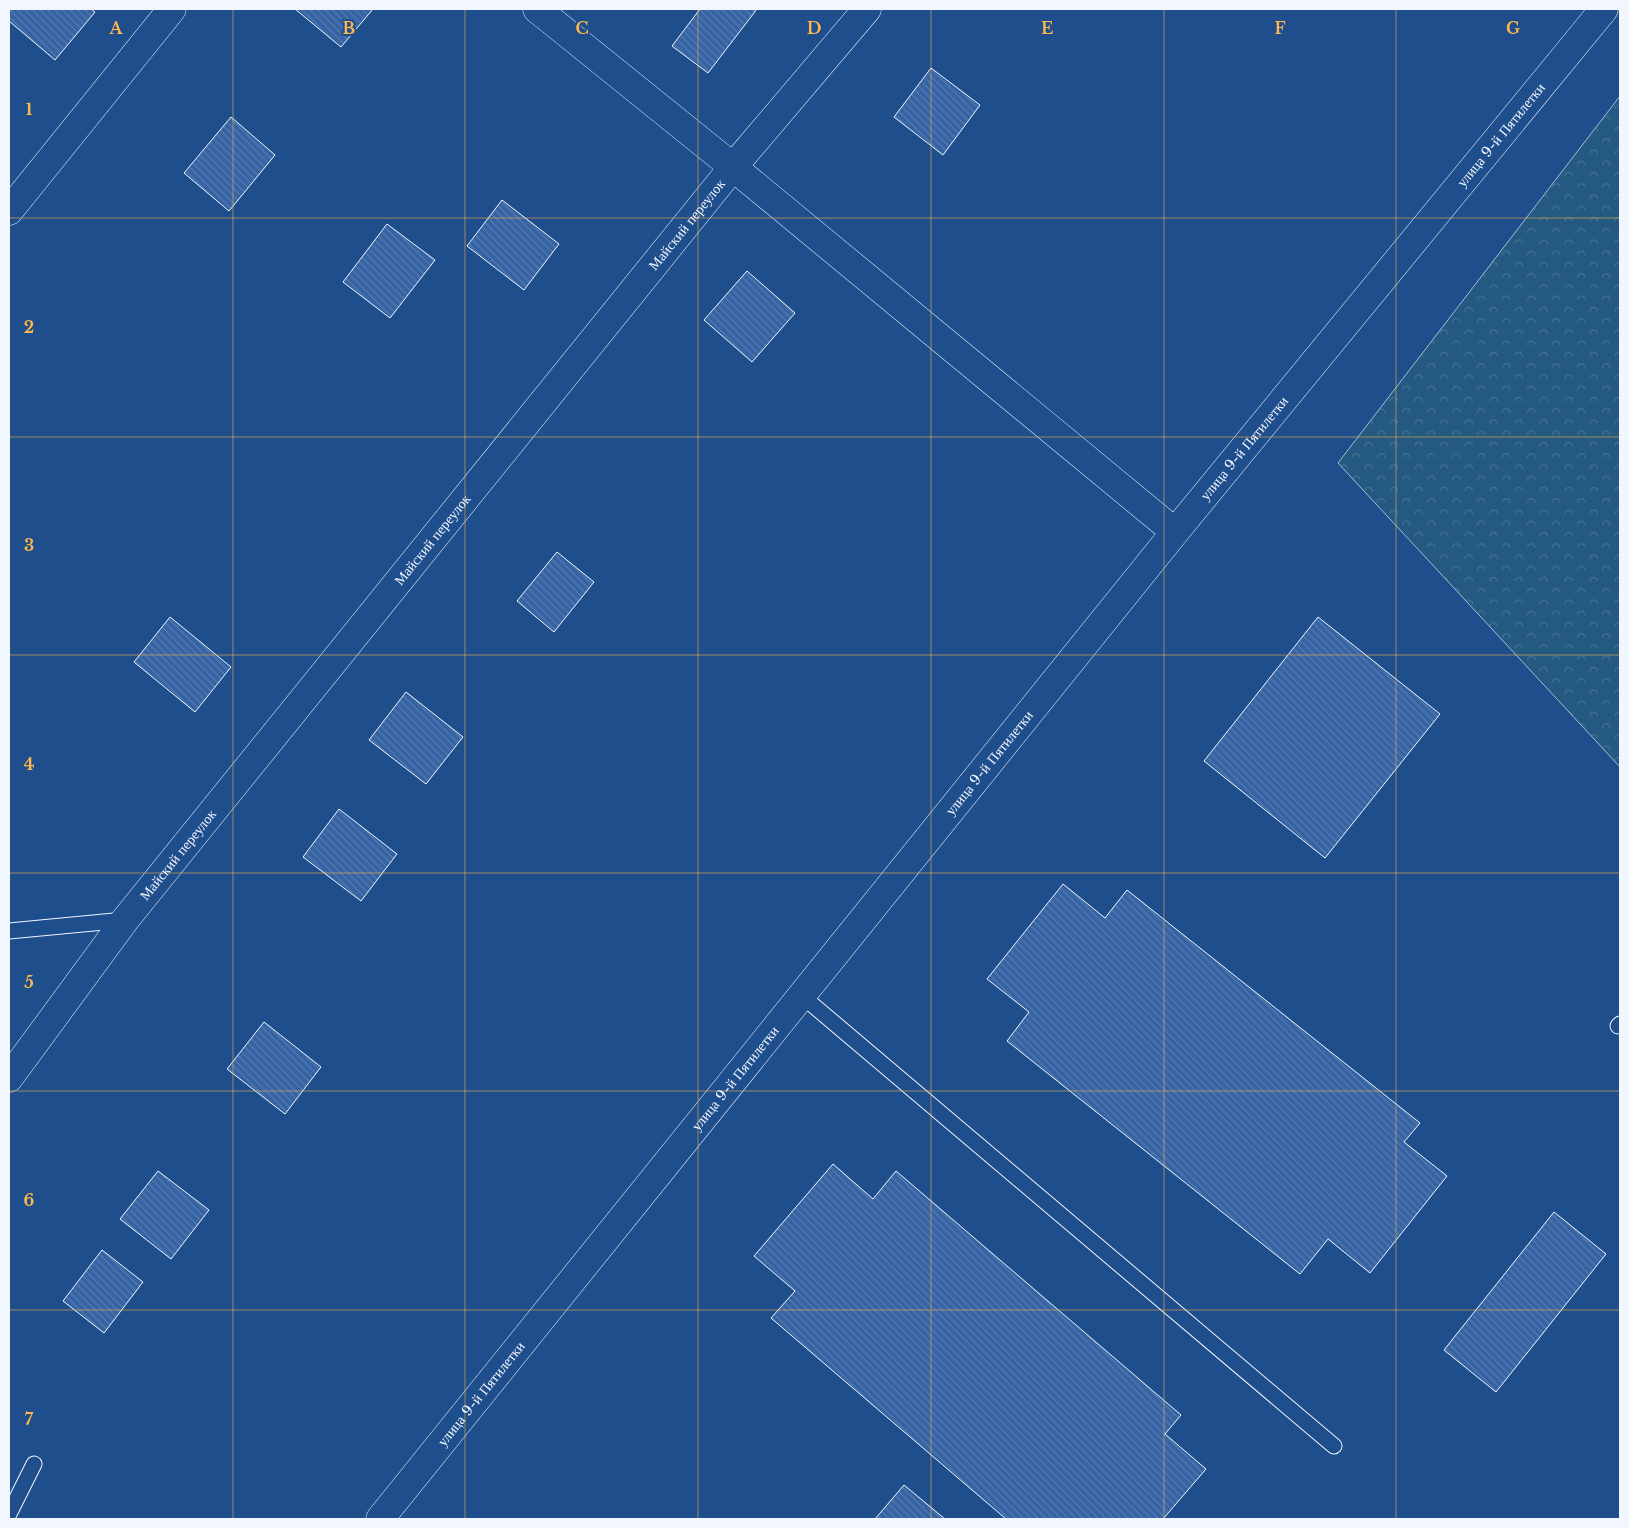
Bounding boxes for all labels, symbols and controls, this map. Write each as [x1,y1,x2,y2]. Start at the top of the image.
text: A [109,18,124,38]
text: B [343,18,356,38]
text: C [575,18,589,38]
text: D [807,18,821,38]
text: E [1041,18,1053,38]
text: F [1274,18,1286,38]
text: G [1506,18,1520,38]
street label: улица 9-й Пятилетки [1453,79,1549,191]
text: 1 [26,99,33,119]
street label: Майский переулок [644,175,729,274]
text: 2 [24,317,34,337]
street label: улица 9-й Пятилетки [1196,392,1292,504]
street label: Майский переулок [390,490,475,589]
text: 3 [24,535,34,555]
street label: улица 9-й Пятилетки [941,706,1037,819]
text: 4 [24,754,34,774]
street label: Майский переулок [136,805,220,904]
text: 5 [24,972,34,992]
street label: улица 9-й Пятилетки [687,1022,783,1134]
text: 6 [24,1190,35,1210]
street label: улица 9-й Пятилетки [433,1337,529,1450]
text: 7 [25,1409,34,1429]

